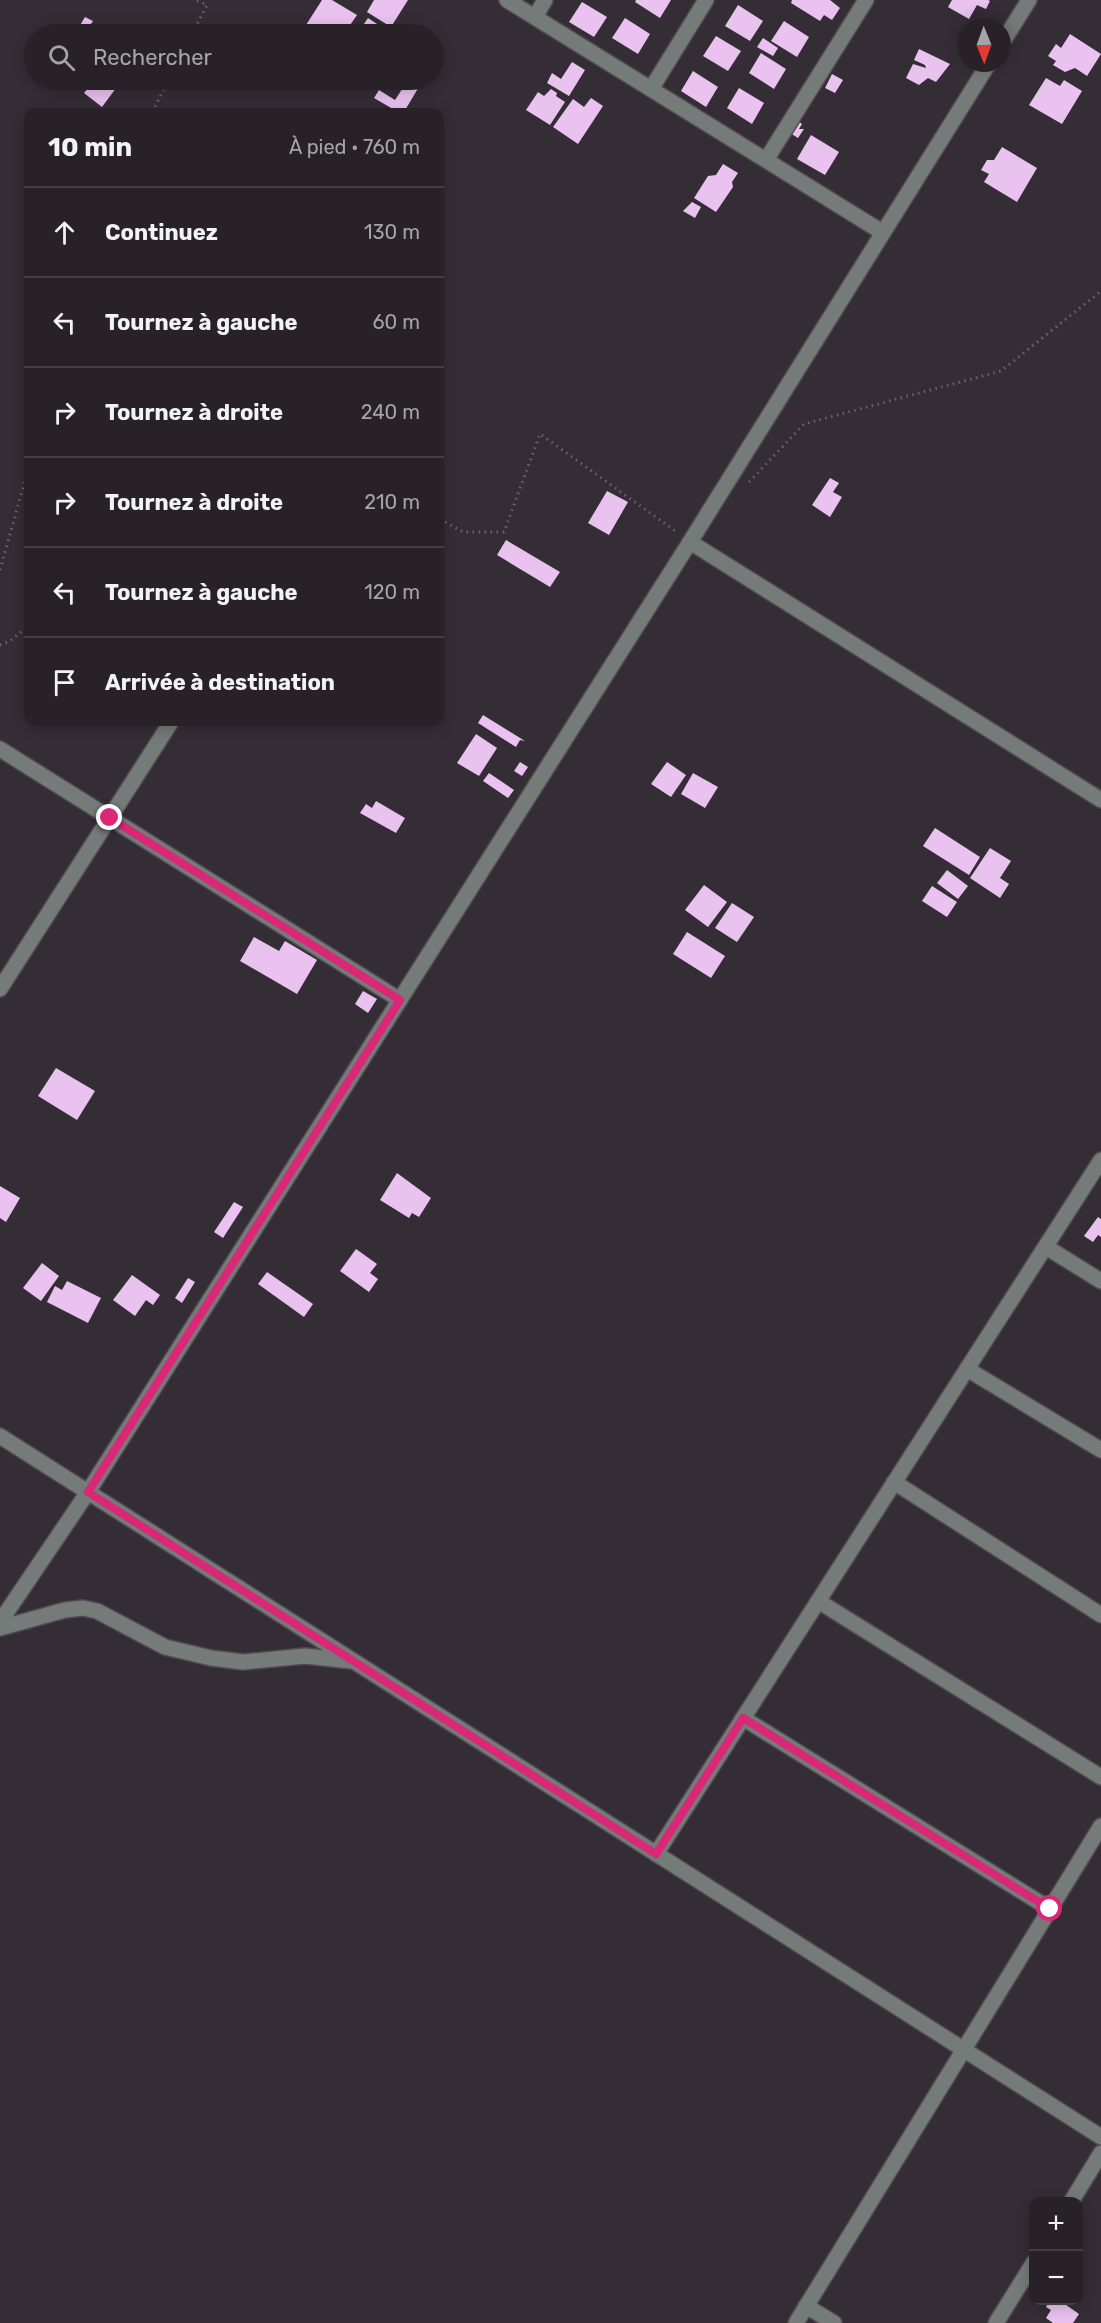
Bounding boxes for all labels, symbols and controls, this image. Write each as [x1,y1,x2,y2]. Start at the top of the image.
north arrow [957,18,1011,72]
search box [24,24,444,90]
icon: search [45,41,78,74]
text: Rechercher [93,44,212,71]
text: 10 min [48,132,132,163]
text: À pied · 760 m [289,135,420,159]
icon: ahead [48,216,81,249]
text: Continuez [105,219,218,246]
text: 130 m [364,220,420,244]
icon: left [48,306,81,339]
text: Tournez à gauche [105,309,298,336]
text: 60 m [373,310,420,334]
icon: right [48,396,81,429]
text: Tournez à droite [105,399,283,426]
text: 240 m [361,400,420,424]
icon: right [48,486,81,519]
text: Tournez à droite [105,489,283,516]
text: 210 m [364,490,420,514]
icon: left [48,576,81,609]
text: Tournez à gauche [105,579,298,606]
text: 120 m [364,580,420,604]
icon: arrive [48,666,81,699]
text: Arrivée à destination [105,669,335,696]
route end [96,804,122,830]
route start [1036,1895,1062,1921]
map controls [1029,2197,1083,2305]
button: + [1029,2197,1083,2251]
button: − [1029,2251,1083,2305]

